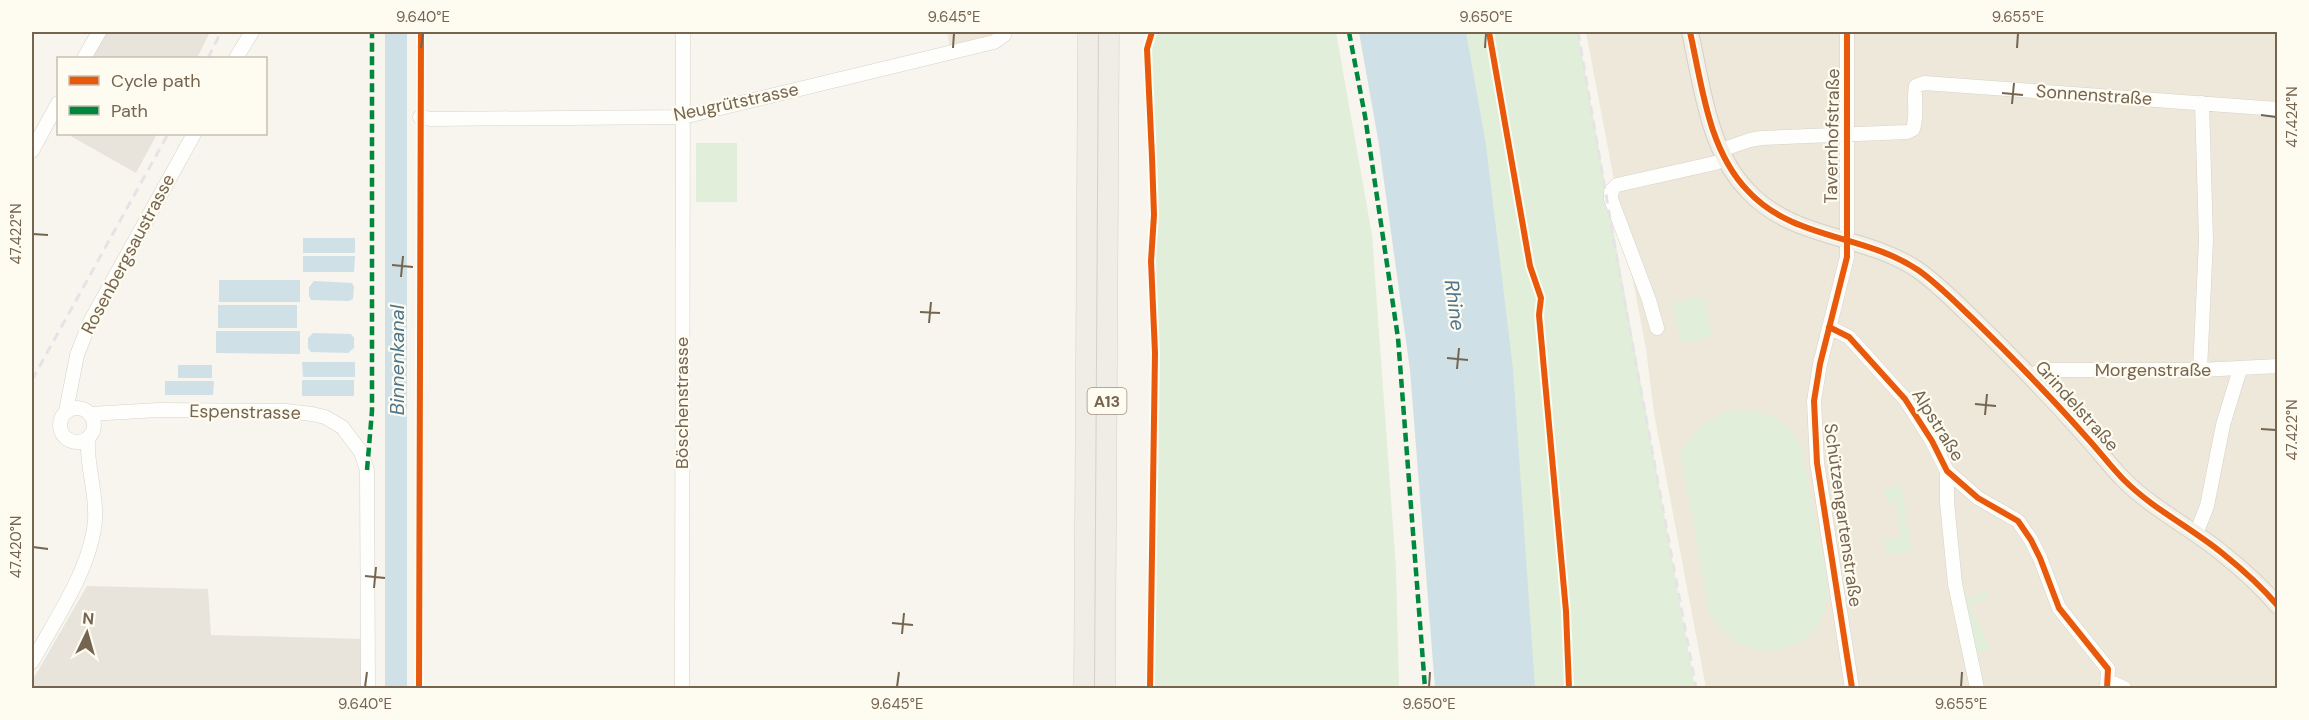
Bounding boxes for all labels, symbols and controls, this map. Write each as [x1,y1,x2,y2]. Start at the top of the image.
text: 9.640°E [396,7,450,27]
text: 9.645°E [928,7,980,27]
text: 9.650°E [1459,7,1513,27]
text: 9.655°E [1992,7,2044,27]
legend [57,57,267,135]
street label: Tavernhofstraße [1819,68,1845,204]
text: Cycle path [111,69,201,93]
street label: Neugrütstrasse [671,77,801,127]
street label: Sonnenstraße [2035,79,2153,111]
text: 47.424°N [2282,86,2302,148]
text: Path [111,99,148,123]
street label: Rosenbergsaustrasse [76,170,180,338]
text: 47.422°N [6,203,26,265]
water label: Rhine [1439,278,1471,332]
water label: Binnenkanal [384,304,410,415]
street label: Böschenstrasse [670,337,694,469]
street label: Grindelstraße [2030,355,2124,457]
street label: Morgenstraße [2095,358,2211,382]
street label: Alpstraße [1906,384,1970,466]
road number: A13 [1088,388,1126,414]
street label: Espenstrasse [189,399,301,425]
text: 47.422°N [2282,399,2302,461]
street label: Schützengartenstraße [1818,422,1868,608]
text: 47.420°N [6,516,26,578]
north arrow [57,603,117,663]
text: N [82,608,95,630]
text: 9.640°E [338,694,392,714]
text: 9.645°E [871,694,923,714]
text: 9.650°E [1402,694,1456,714]
text: 9.655°E [1935,694,1987,714]

